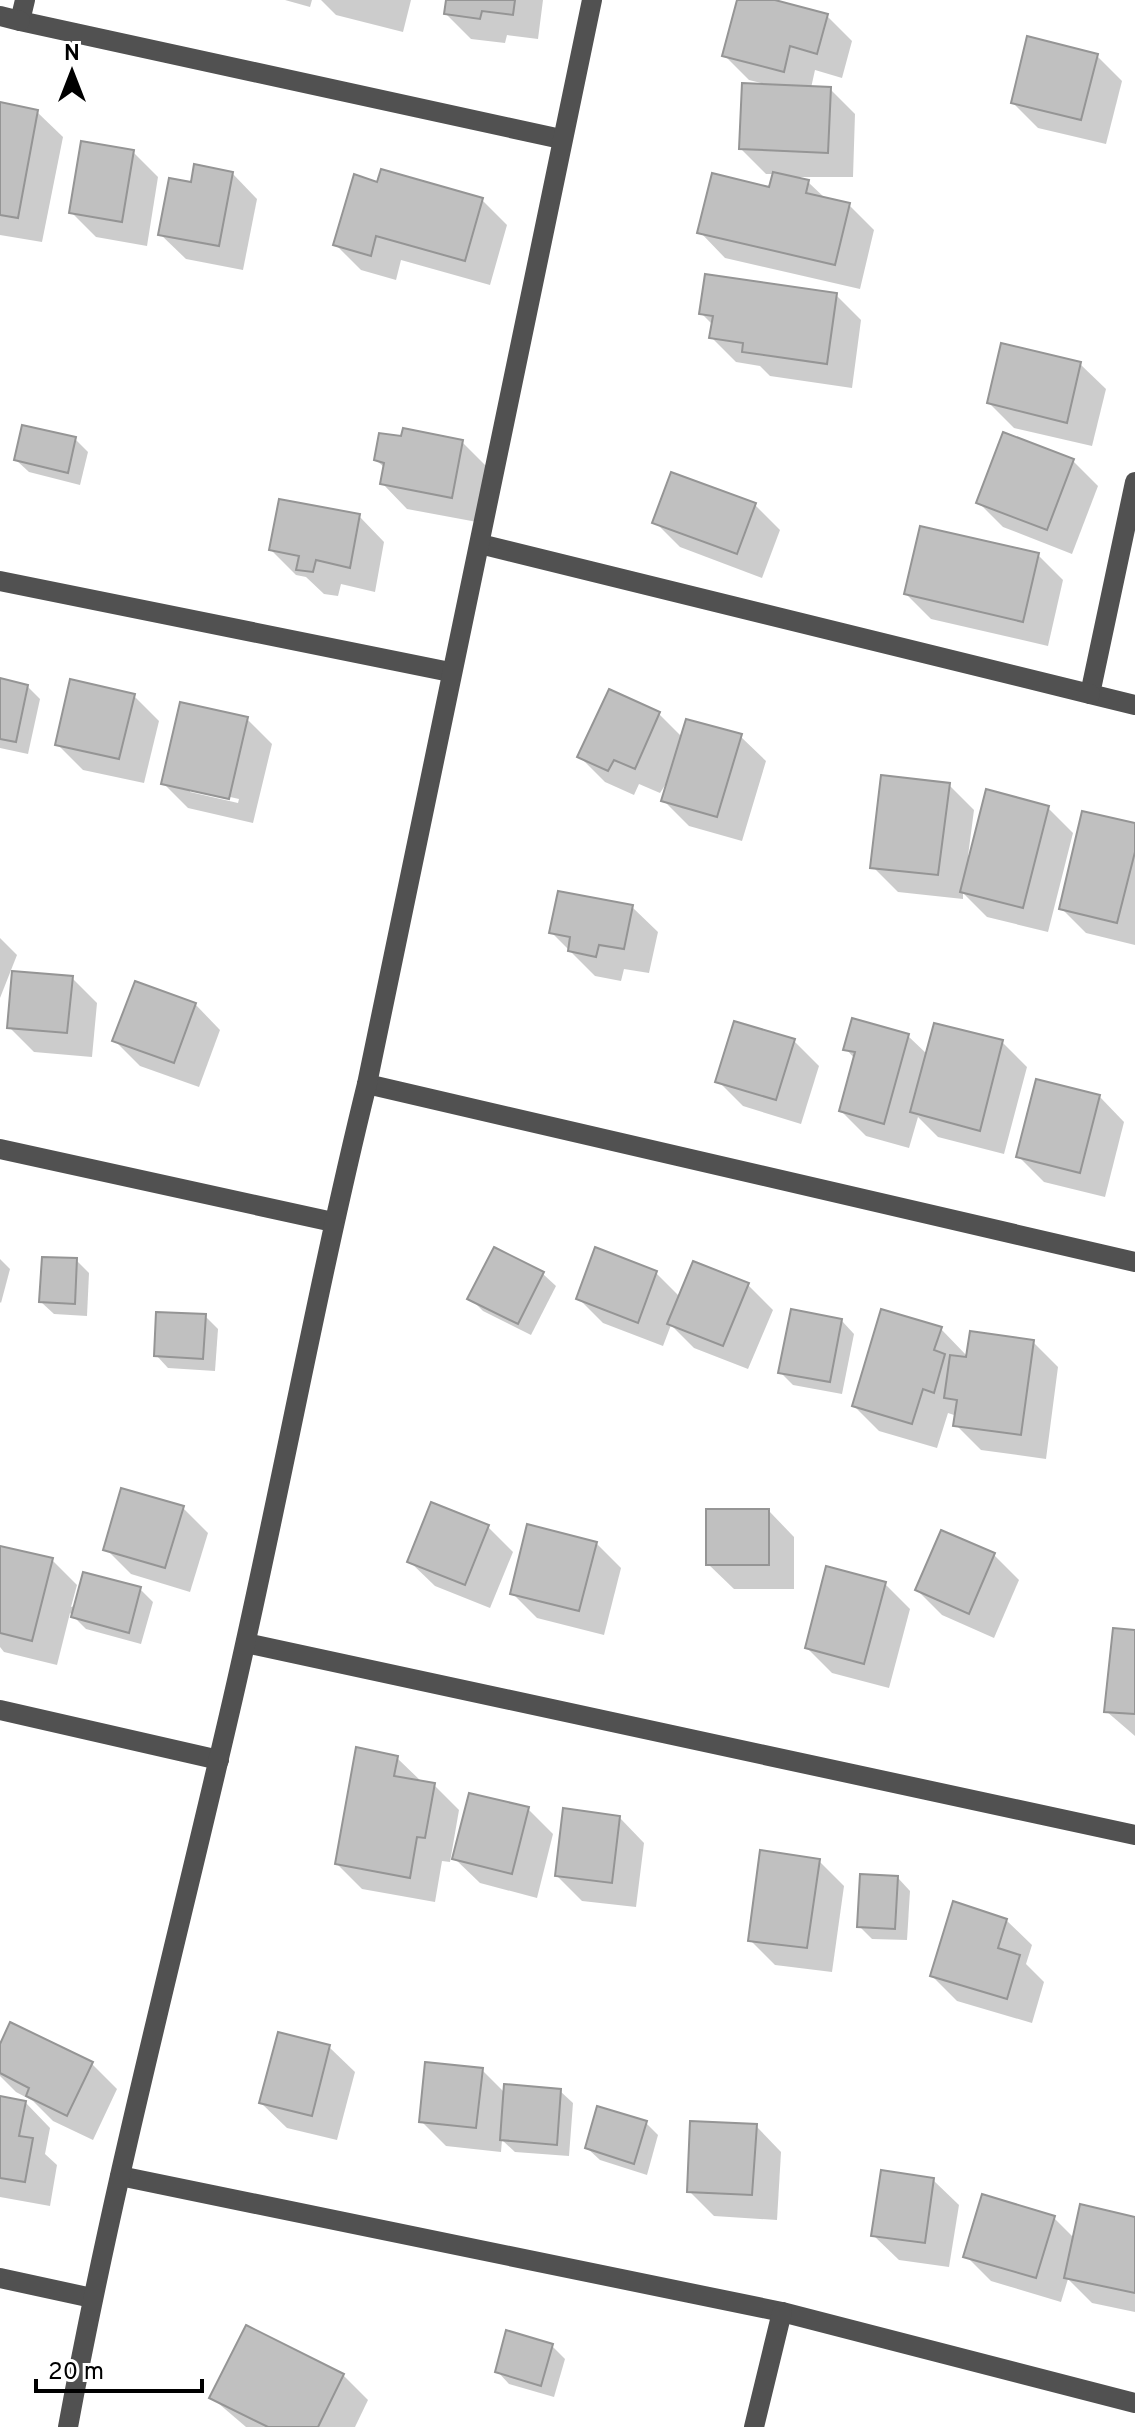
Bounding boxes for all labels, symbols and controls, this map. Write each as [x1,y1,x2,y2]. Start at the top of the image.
north arrow [32,32,112,112]
text: N [64,41,80,68]
scale bar [36,2343,202,2393]
text: 20 m [48,2358,104,2388]

